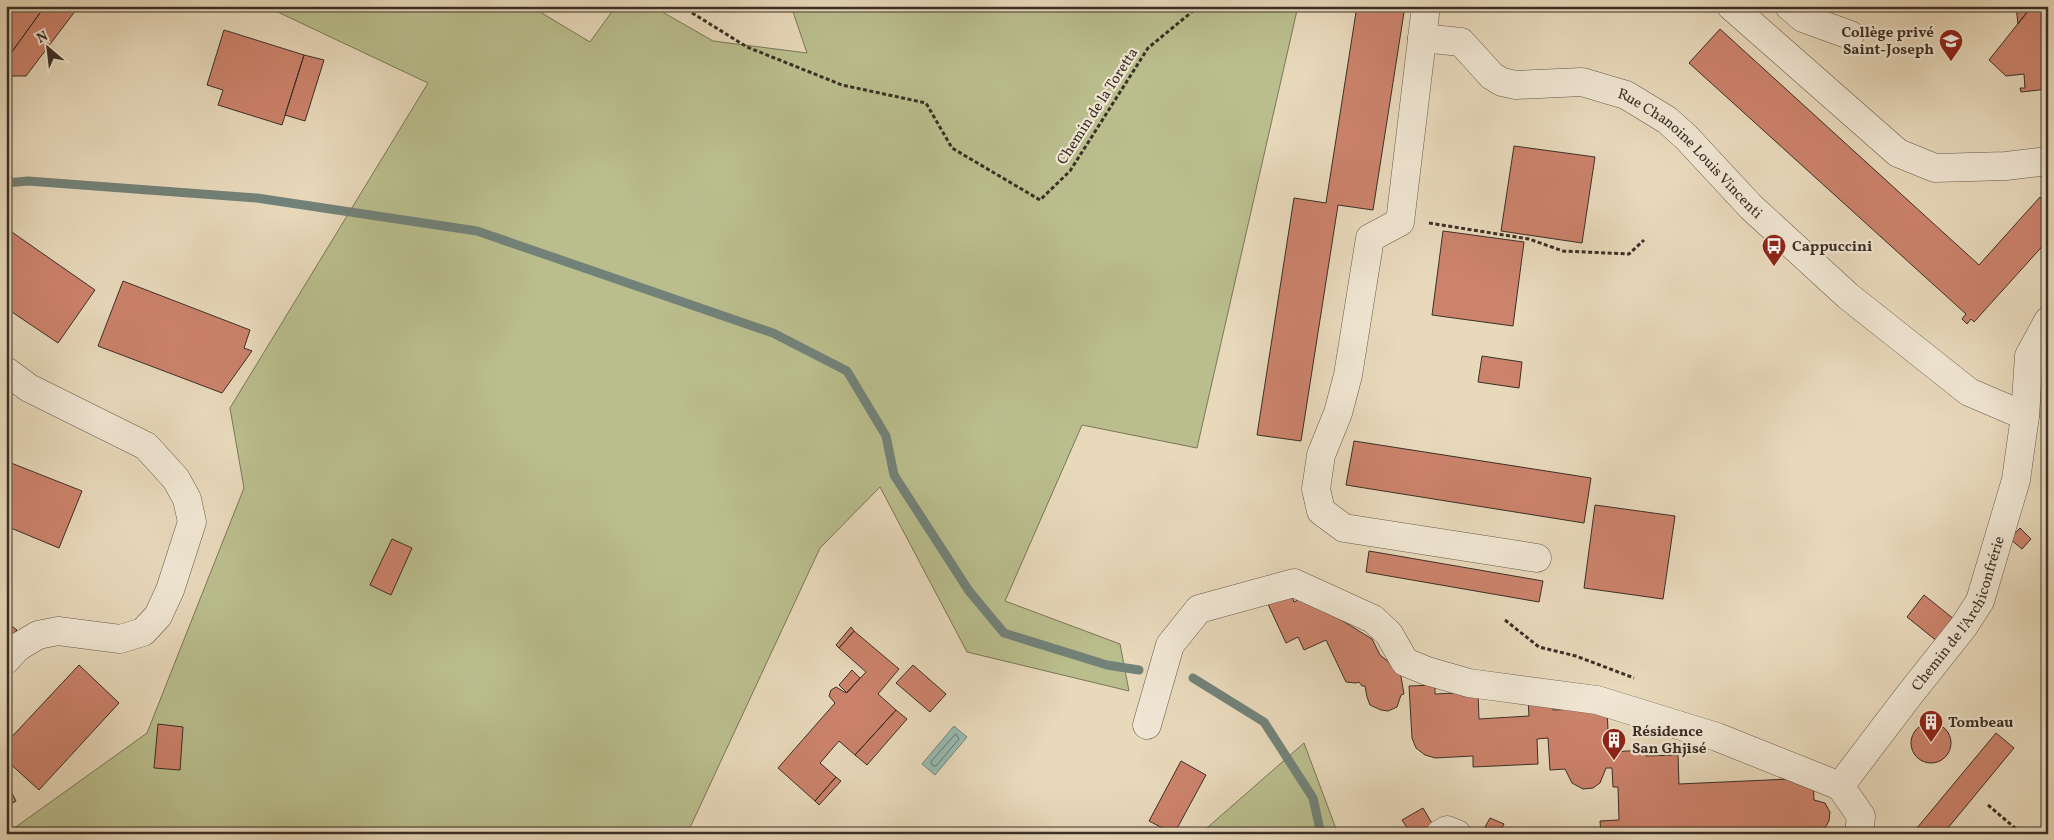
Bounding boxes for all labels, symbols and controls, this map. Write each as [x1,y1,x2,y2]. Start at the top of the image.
north arrow [22,22,72,72]
place label: Collège privé Saint-Joseph [1841,23,1934,61]
text: N [34,27,52,49]
school or university icon: Collège privé Saint-Joseph [1938,28,1964,62]
street label: Chemin de la Toretta [1053,44,1144,169]
street label: Rue Chanoine Louis Vincenti [1615,84,1766,224]
bus stop icon: Cappuccini [1761,233,1787,267]
place label: Cappuccini [1792,237,1872,258]
street label: Chemin de l'Archiconfrérie [1907,534,2011,696]
building icon: Tombeau [1918,709,1944,743]
place label: Tombeau [1948,713,2013,734]
place label: Résidence San Ghjisé [1632,722,1707,760]
building icon: Résidence San Ghjisé [1601,727,1627,761]

